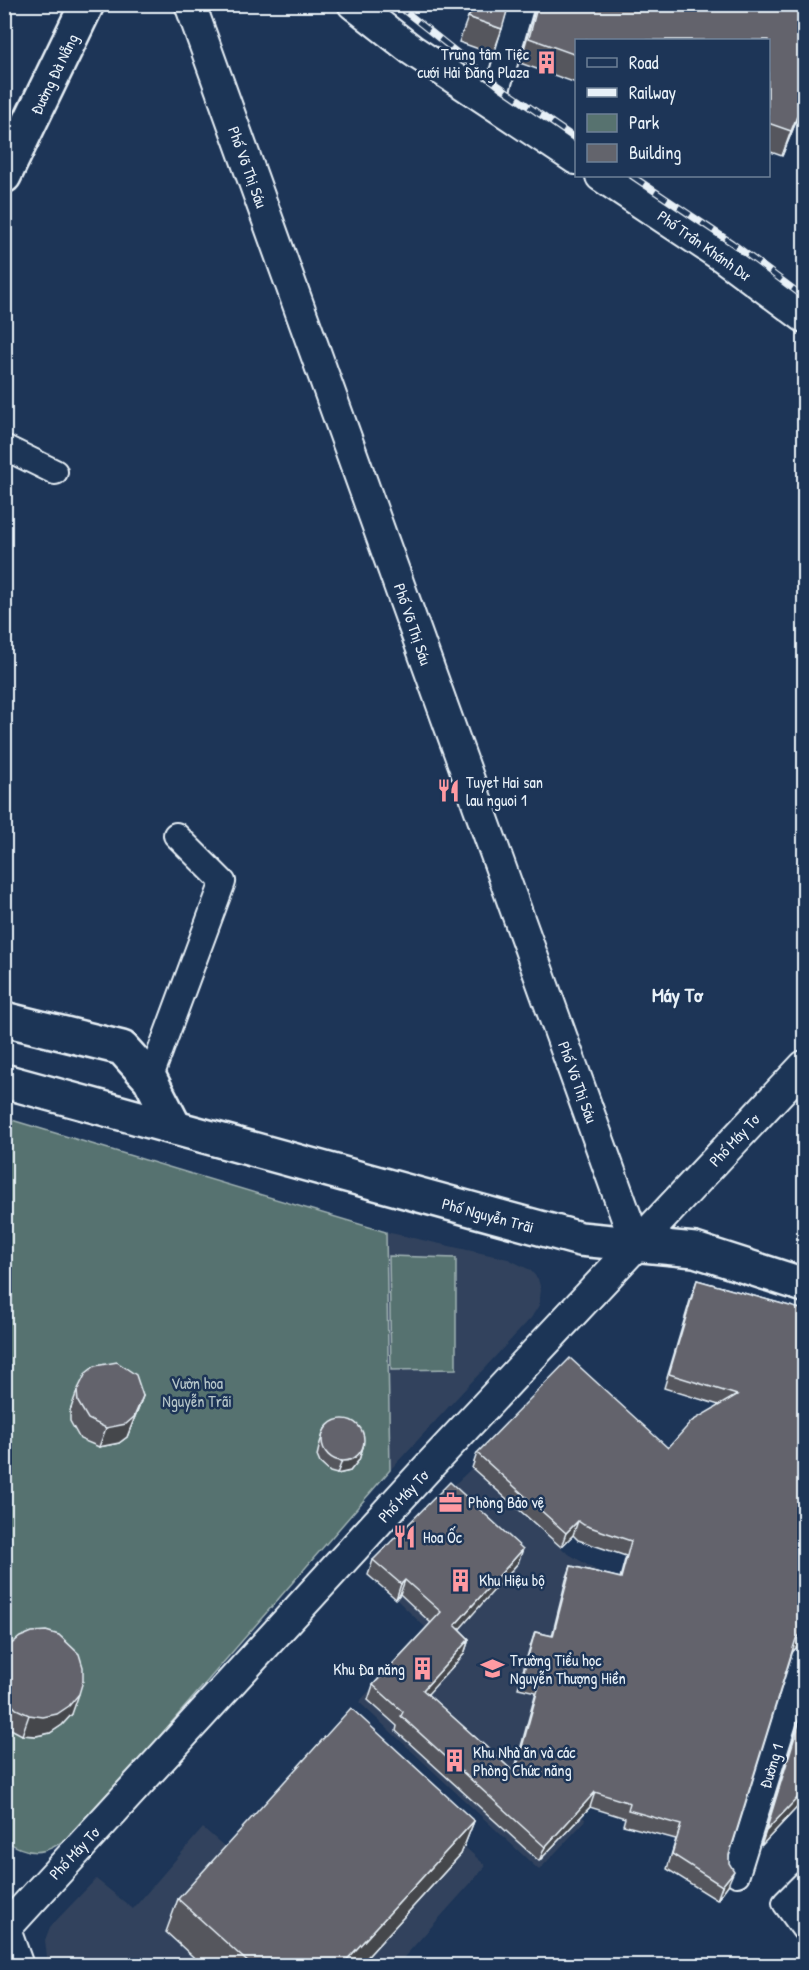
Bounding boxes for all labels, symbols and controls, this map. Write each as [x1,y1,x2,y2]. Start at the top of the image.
street label: Đường Đà Nẵng [25,30,83,118]
legend [575,39,770,177]
place label: Trung tâm Tiệc cưới Hải Đăng Plaza [417,43,530,83]
building icon: Trung tâm Tiệc cưới Hải Đăng Plaza [534,50,560,76]
text: Road [629,50,659,75]
text: Railway [629,80,676,105]
text: Park [629,110,660,135]
street label: Phố Võ Thị Sáu [223,123,273,211]
text: Building [629,140,681,165]
street label: Phố Trần Khánh Dư [653,205,756,286]
street label: Phố Võ Thị Sáu [389,580,437,668]
place label: Tuyet Hai san lau nguoi 1 [466,771,543,811]
restaurant icon: Tuyet Hai san lau nguoi 1 [435,778,461,804]
district label: Máy Tơ [652,981,704,1009]
street label: Phố Võ Thị Sáu [553,1038,603,1126]
street label: Phố Máy Tơ [704,1108,765,1171]
street label: Phố Nguyễn Trãi [440,1192,536,1238]
park label: Vườn hoa Nguyễn Trãi [162,1372,232,1412]
street label: Phố Máy Tơ [373,1464,434,1527]
office icon: Phòng Bảo vệ [437,1489,463,1515]
place label: Phòng Bảo vệ [468,1491,545,1513]
restaurant icon: Hoa Ốc [392,1524,418,1550]
place label: Hoa Ốc [423,1526,463,1548]
building icon: Khu Hiệu bộ [448,1567,474,1593]
place label: Khu Hiệu bộ [479,1569,545,1591]
place label: Trường Tiểu học Nguyễn Thượng Hiền [510,1649,626,1689]
building icon: Khu Đa năng [410,1656,436,1682]
school or university icon: Trường Tiểu học Nguyễn Thượng Hiền [479,1656,505,1682]
place label: Khu Đa năng [333,1658,405,1680]
place label: Khu Nhà ăn và các Phòng Chức năng [473,1741,576,1781]
street label: Đường 1 [754,1741,788,1791]
building icon: Khu Nhà ăn và các Phòng Chức năng [442,1748,468,1774]
street label: Phố Máy Tơ [44,1821,105,1884]

